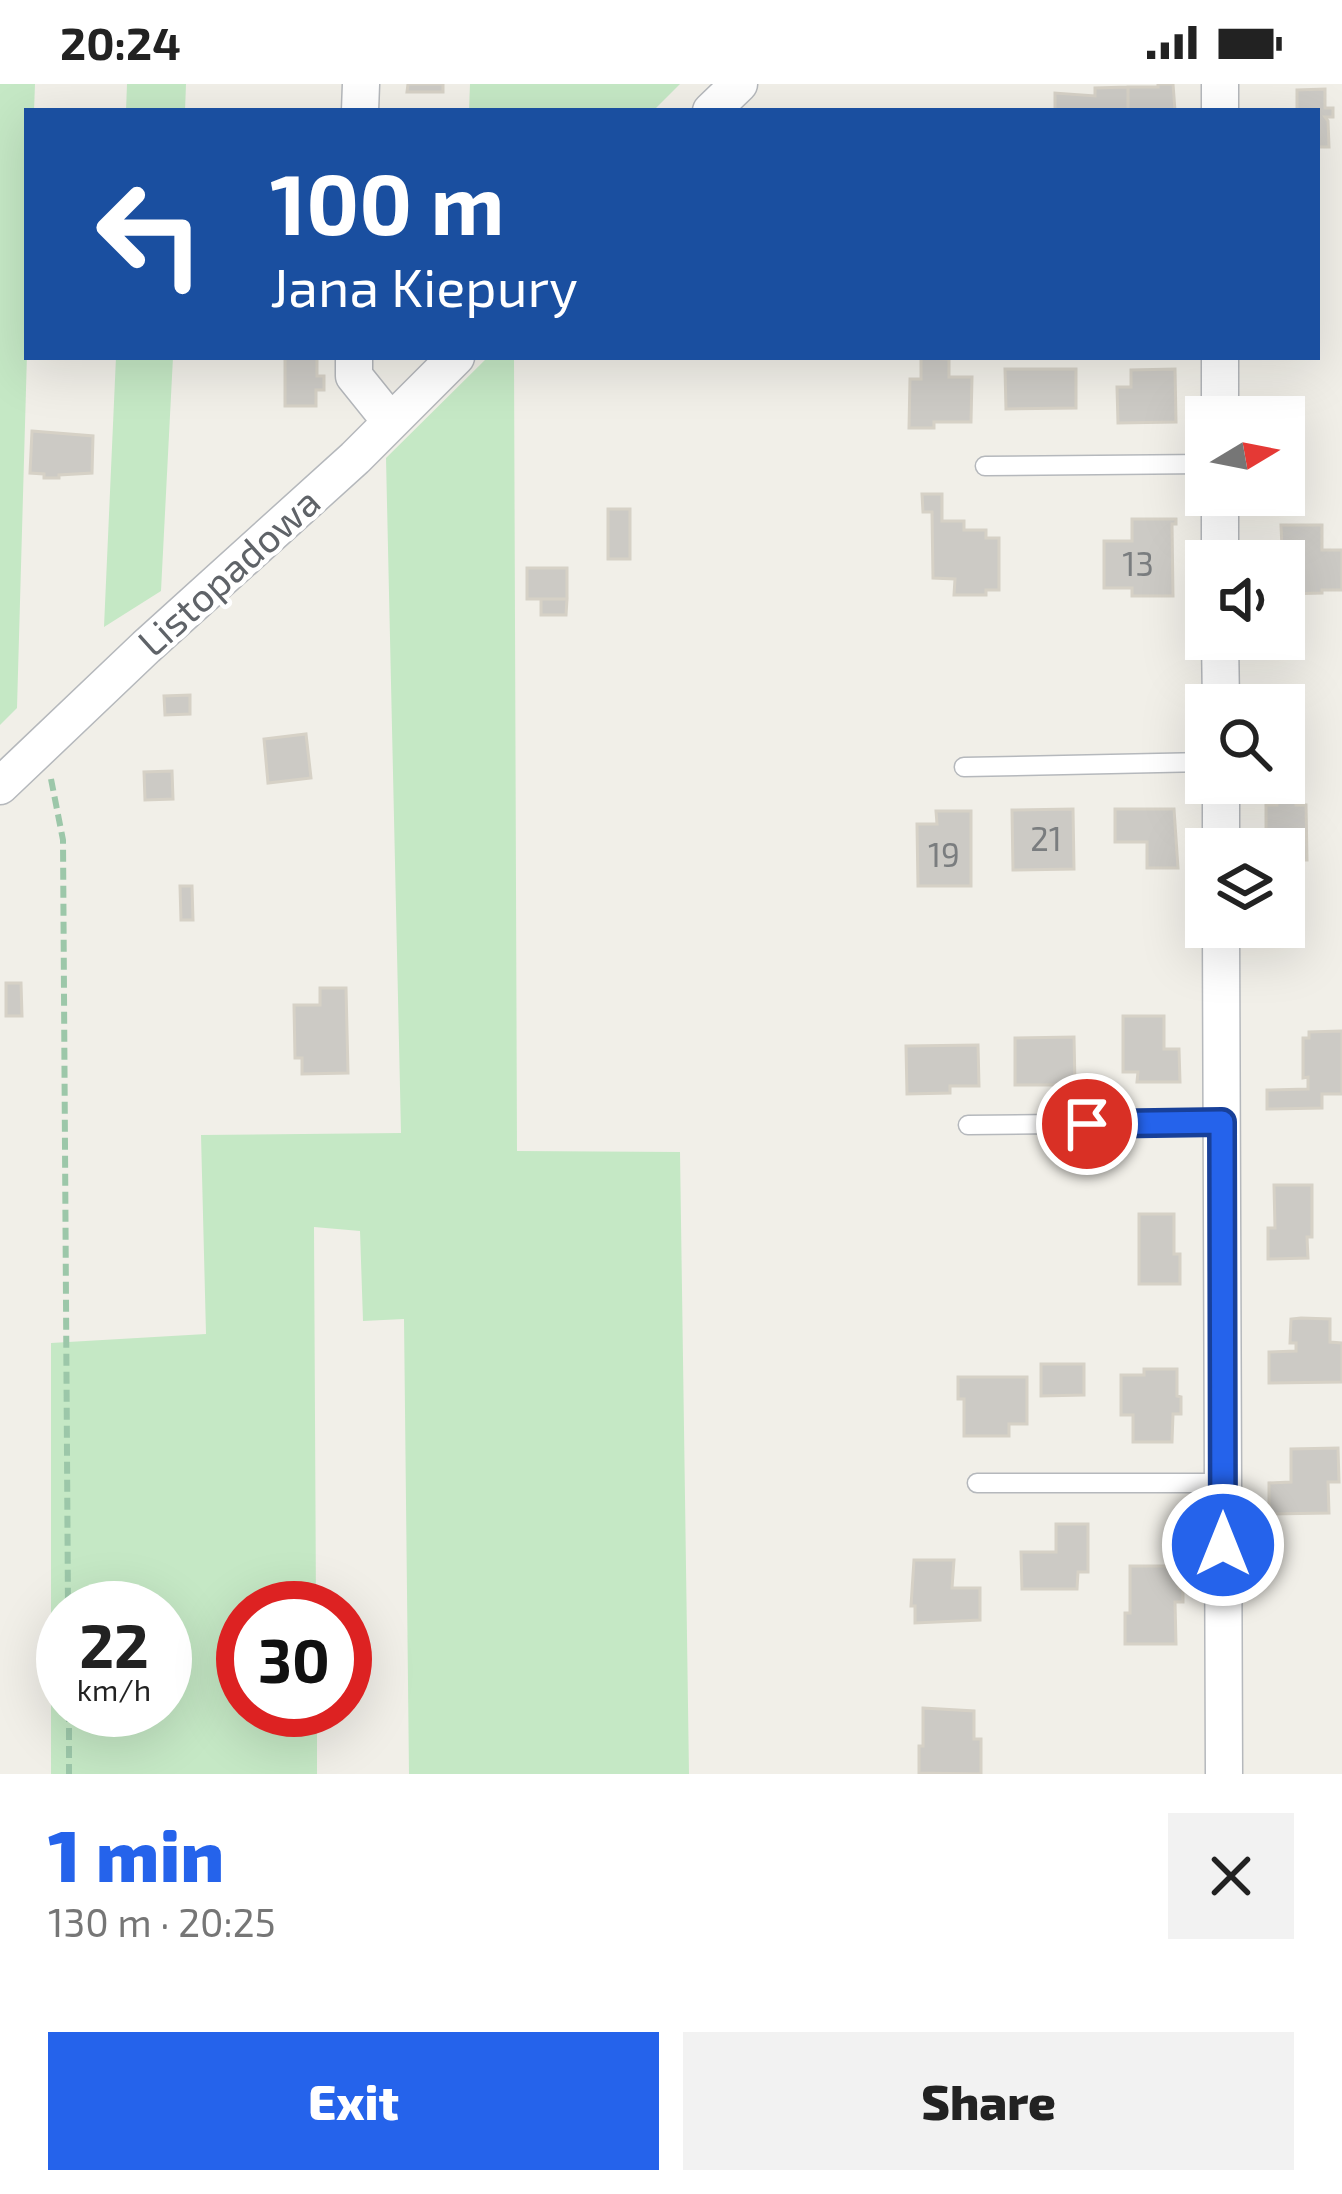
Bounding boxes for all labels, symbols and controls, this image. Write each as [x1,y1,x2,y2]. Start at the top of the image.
text: 20:24 [60,15,181,69]
text: 100 m [270,151,504,252]
icon: left [72,156,228,312]
text: Jana Kiepury [270,253,578,318]
north arrow [1185,396,1305,516]
map controls [1185,396,1305,948]
street label: Listopadowa [127,477,329,665]
button: sound [1185,540,1305,660]
house number: 13 [1122,543,1154,583]
button: search [1185,684,1305,804]
house number: 21 [1030,818,1062,858]
button: layers [1185,828,1305,948]
house number: 19 [928,834,960,874]
pin [1036,1073,1138,1175]
icon: arrive [1054,1091,1120,1157]
position arrow [1160,1482,1286,1608]
speed limit sign: 30 [216,1581,372,1737]
text: 22 [79,1608,149,1680]
text: km/h [77,1671,151,1707]
text: 1 min [48,1810,224,1896]
button: close [1168,1813,1294,1939]
text: 130 m · 20:25 [48,1898,276,1945]
button: Exit [48,2032,659,2170]
button: Share [683,2032,1294,2170]

